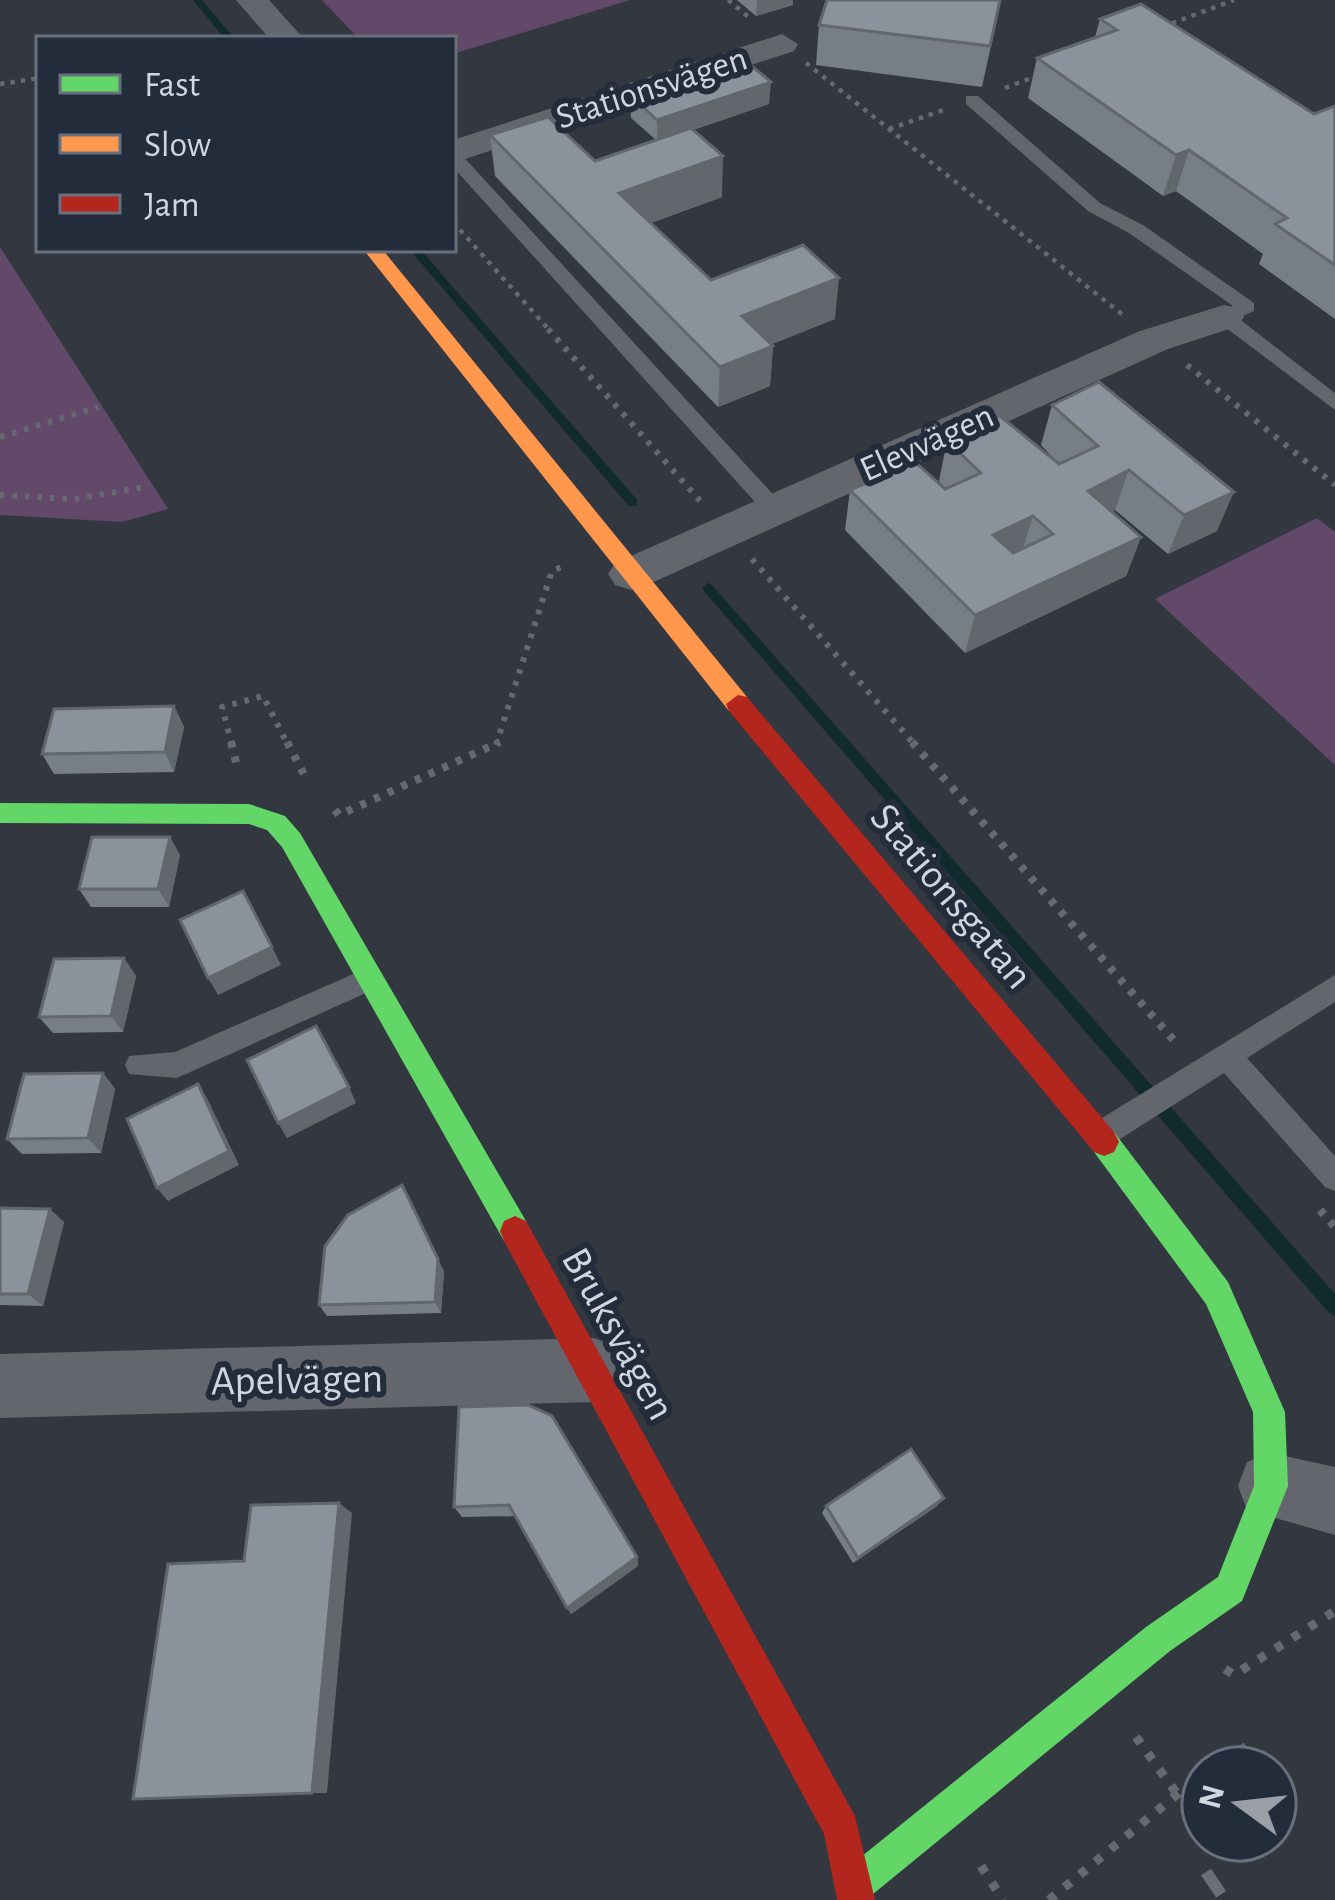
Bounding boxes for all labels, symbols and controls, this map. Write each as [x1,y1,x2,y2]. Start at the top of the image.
legend [36,36,456,252]
street label: Stationsvägen [552,40,752,136]
text: Fast [144,67,201,103]
text: Slow [144,127,211,163]
text: Jam [144,187,200,223]
street label: Elevvägen [855,397,999,488]
street label: Stationsgatan [862,796,1041,997]
street label: Bruksvägen [554,1241,683,1427]
street label: Apelvägen [210,1357,384,1403]
north arrow [1179,1744,1299,1864]
text: N [1194,1782,1231,1812]

